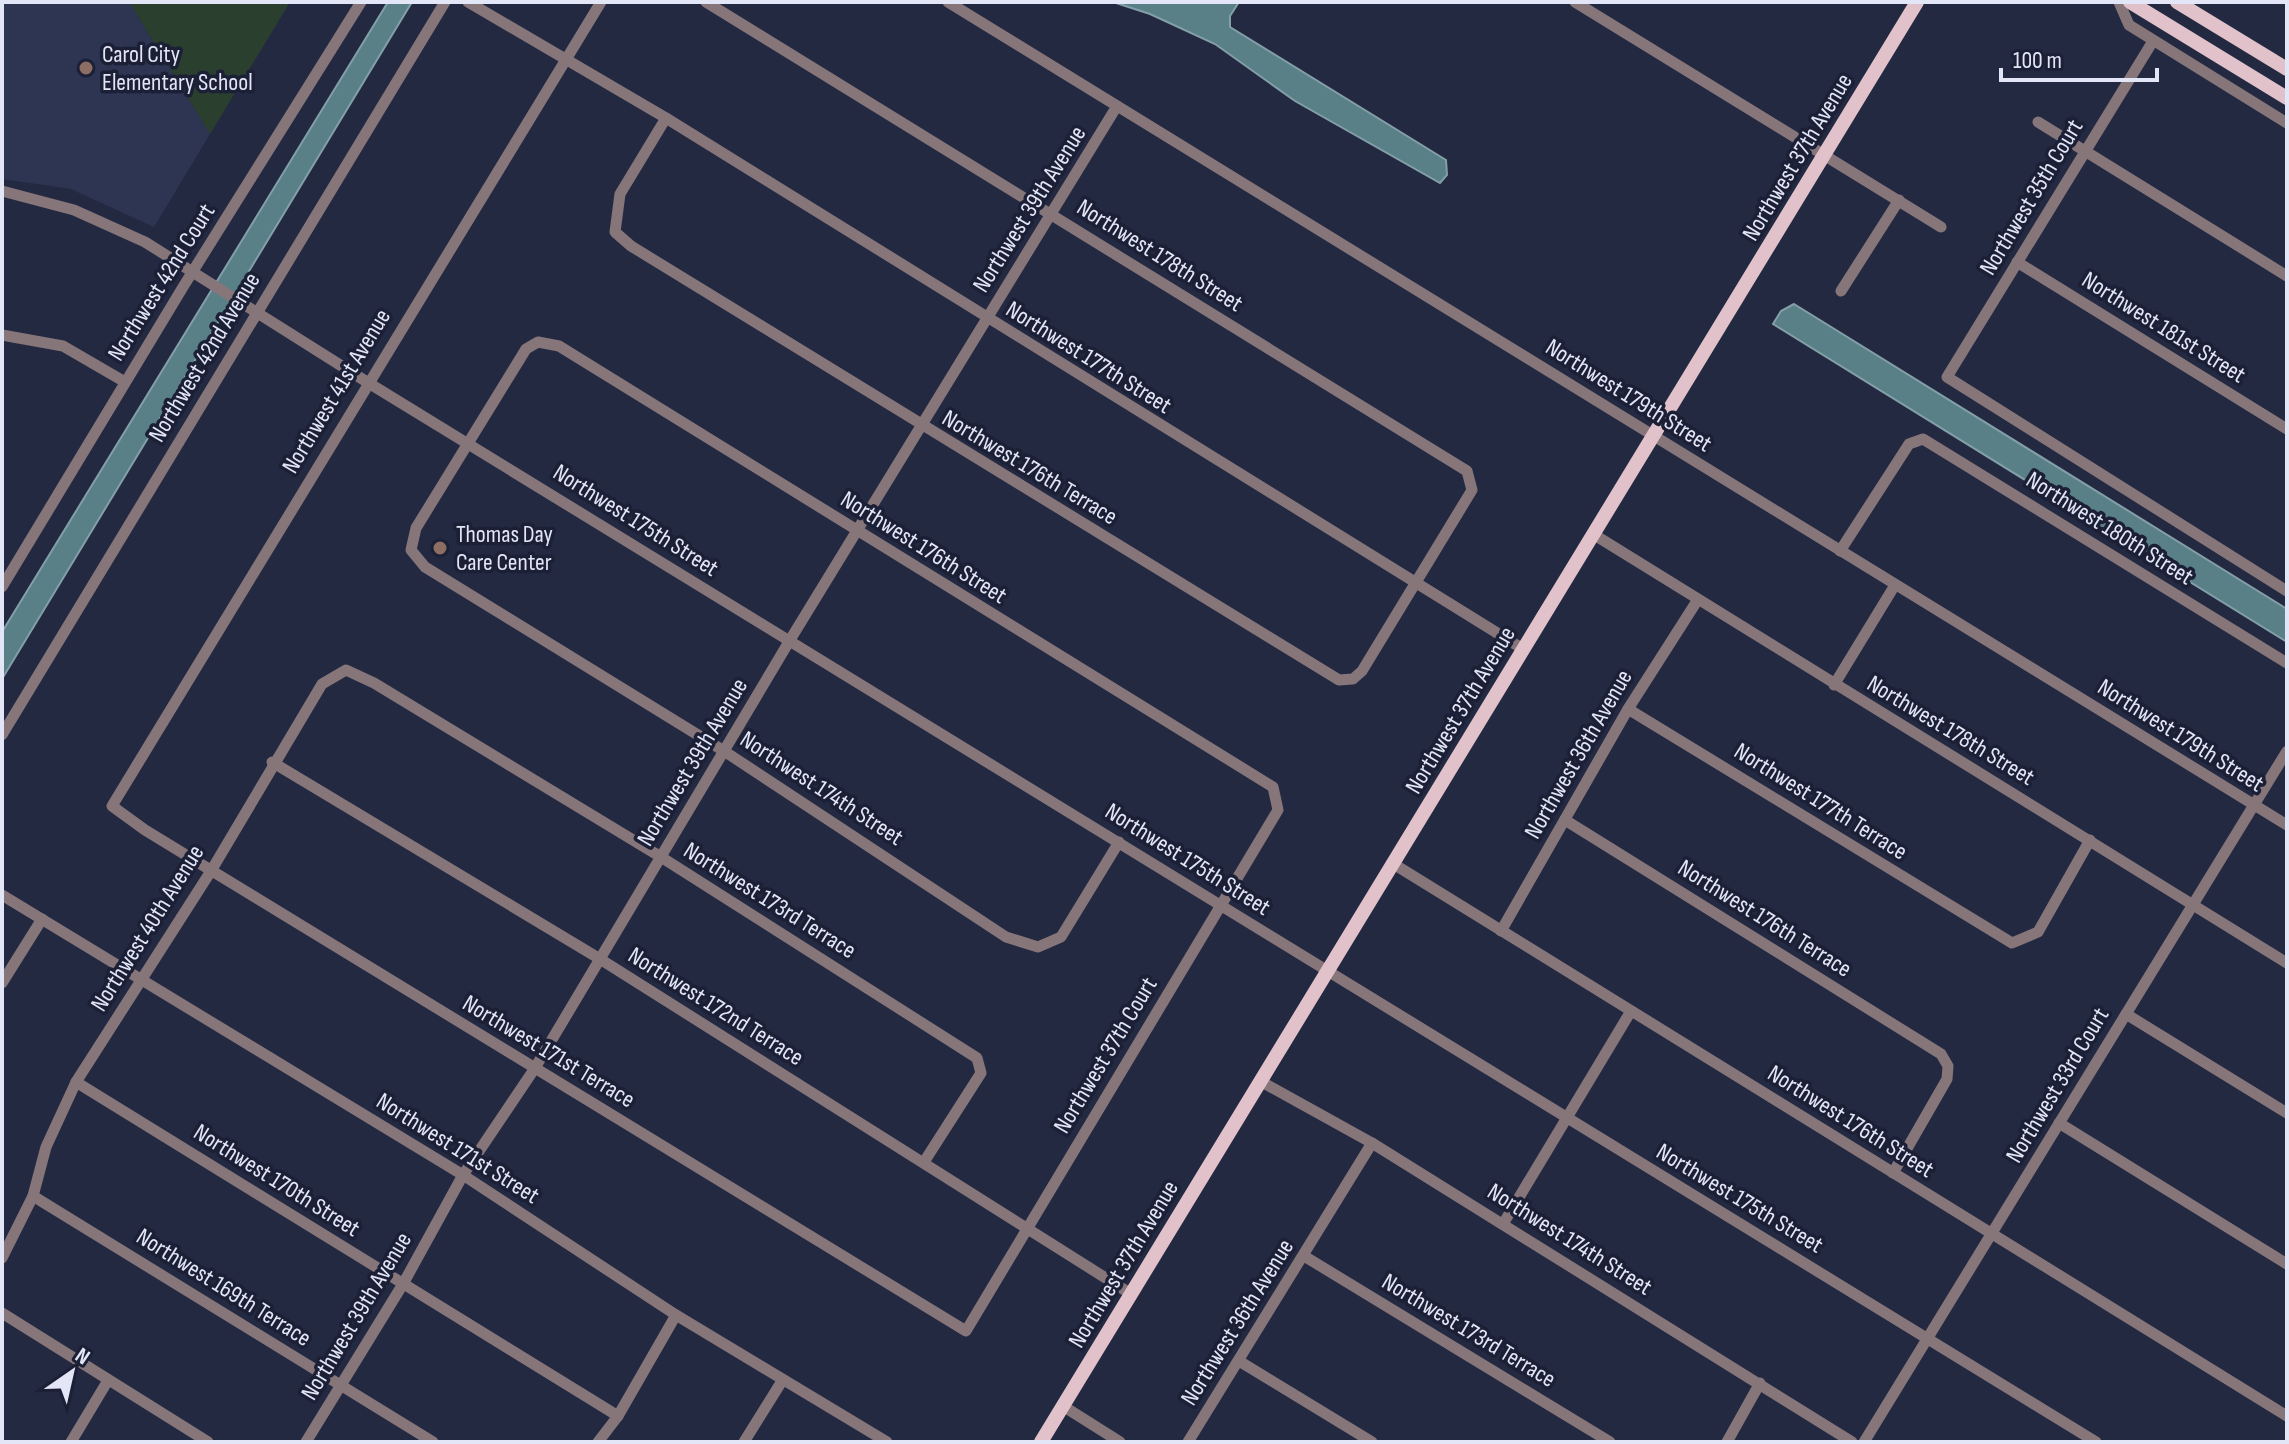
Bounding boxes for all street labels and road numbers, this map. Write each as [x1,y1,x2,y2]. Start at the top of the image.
street label: Northwest 37th Avenue [1736,68,1859,246]
street label: Northwest 35th Court [1973,114,2089,280]
street label: Northwest 39th Avenue [967,121,1092,298]
street label: Northwest 178th Street [1071,193,1248,318]
street label: Northwest 42nd Court [101,198,221,366]
street label: Northwest 181st Street [2077,265,2251,389]
street label: Northwest 42nd Avenue [142,267,266,447]
street label: Northwest 177th Street [1001,295,1177,420]
street label: Northwest 41st Avenue [276,304,397,479]
street label: Northwest 179th Street [1540,333,1717,458]
street label: Northwest 176th Terrace [937,404,1123,531]
street label: Northwest 175th Street [548,458,724,583]
street label: Northwest 180th Street [2021,465,2199,591]
street label: Northwest 176th Street [835,485,1012,610]
street label: Northwest 37th Avenue [1399,621,1522,799]
street label: Northwest 36th Avenue [1518,665,1639,844]
street label: Northwest 178th Street [1862,669,2040,792]
street label: Northwest 39th Avenue [631,673,754,851]
street label: Northwest 179th Street [2092,673,2269,798]
street label: Northwest 174th Street [735,725,909,852]
street label: Northwest 177th Terrace [1729,737,1913,866]
street label: Northwest 175th Street [1100,797,1276,922]
street label: Northwest 173rd Terrace [678,836,861,965]
street label: Northwest 40th Avenue [85,840,210,1017]
street label: Northwest 176th Terrace [1673,853,1857,983]
street label: Northwest 172nd Terrace [623,941,809,1072]
street label: Northwest 37th Court [1047,972,1163,1139]
street label: Northwest 171st Terrace [457,989,640,1114]
street label: Northwest 33rd Court [2000,1002,2115,1168]
street label: Northwest 176th Street [1762,1059,1939,1184]
street label: Northwest 171st Street [371,1087,545,1210]
street label: Northwest 170th Street [188,1118,365,1243]
street label: Northwest 175th Street [1651,1137,1828,1260]
street label: Northwest 37th Avenue [1062,1175,1185,1353]
street label: Northwest 174th Street [1482,1177,1657,1302]
street label: Northwest 169th Terrace [131,1222,316,1353]
street label: Northwest 39th Avenue [295,1227,418,1405]
street label: Northwest 36th Avenue [1175,1234,1300,1411]
street label: Northwest 173rd Terrace [1377,1267,1561,1394]

